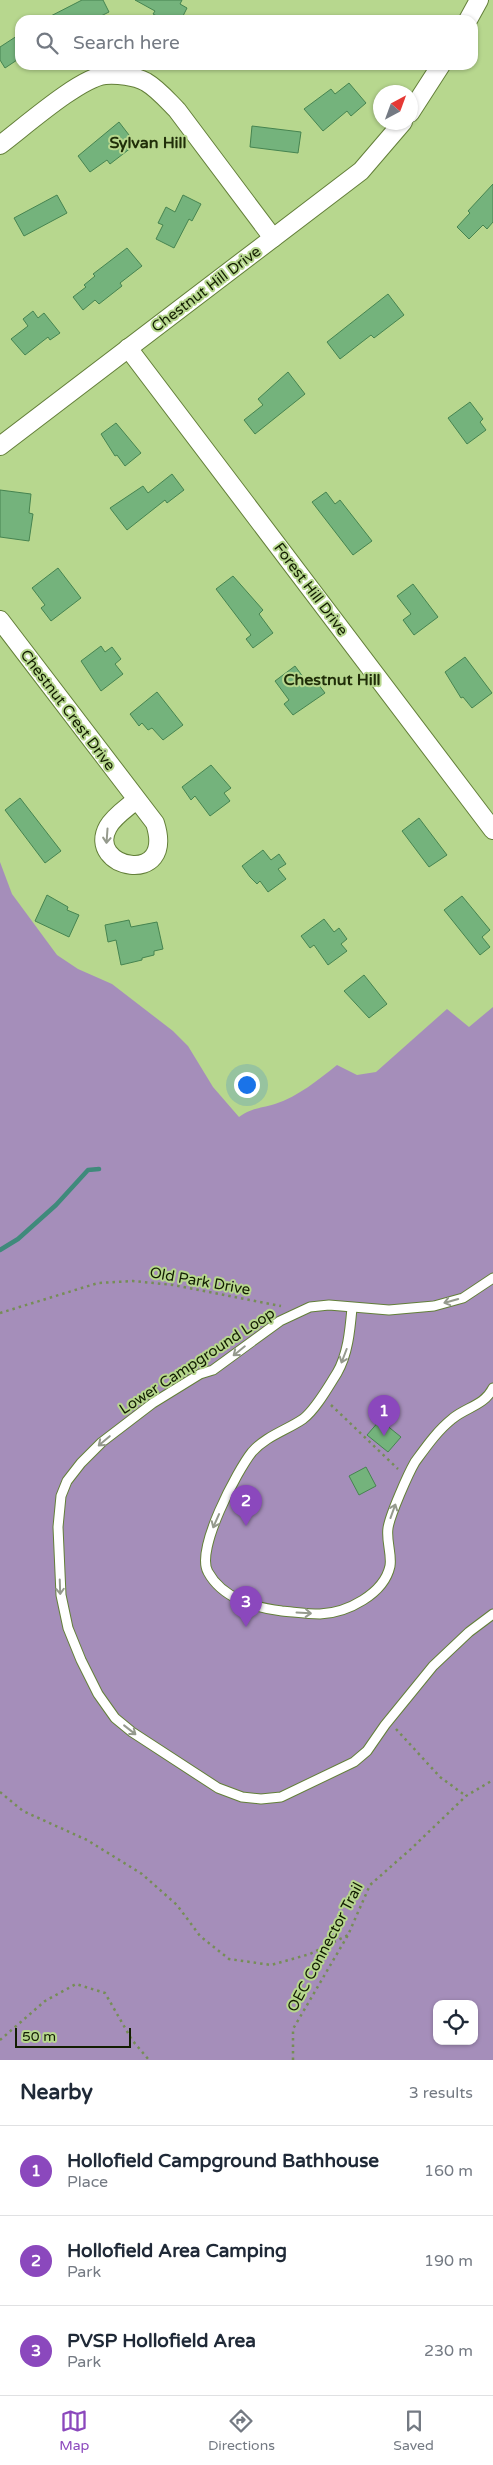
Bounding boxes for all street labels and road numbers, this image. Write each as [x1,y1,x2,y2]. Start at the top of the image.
street label: Chestnut Hill Drive [148,242,264,336]
street label: Forest Hill Drive [270,539,352,639]
street label: Chestnut Crest Drive [17,646,119,774]
street label: Old Park Drive [148,1263,252,1299]
street label: Lower Campground Loop [116,1304,278,1418]
street label: OEC Connector Trail [283,1879,367,2015]

